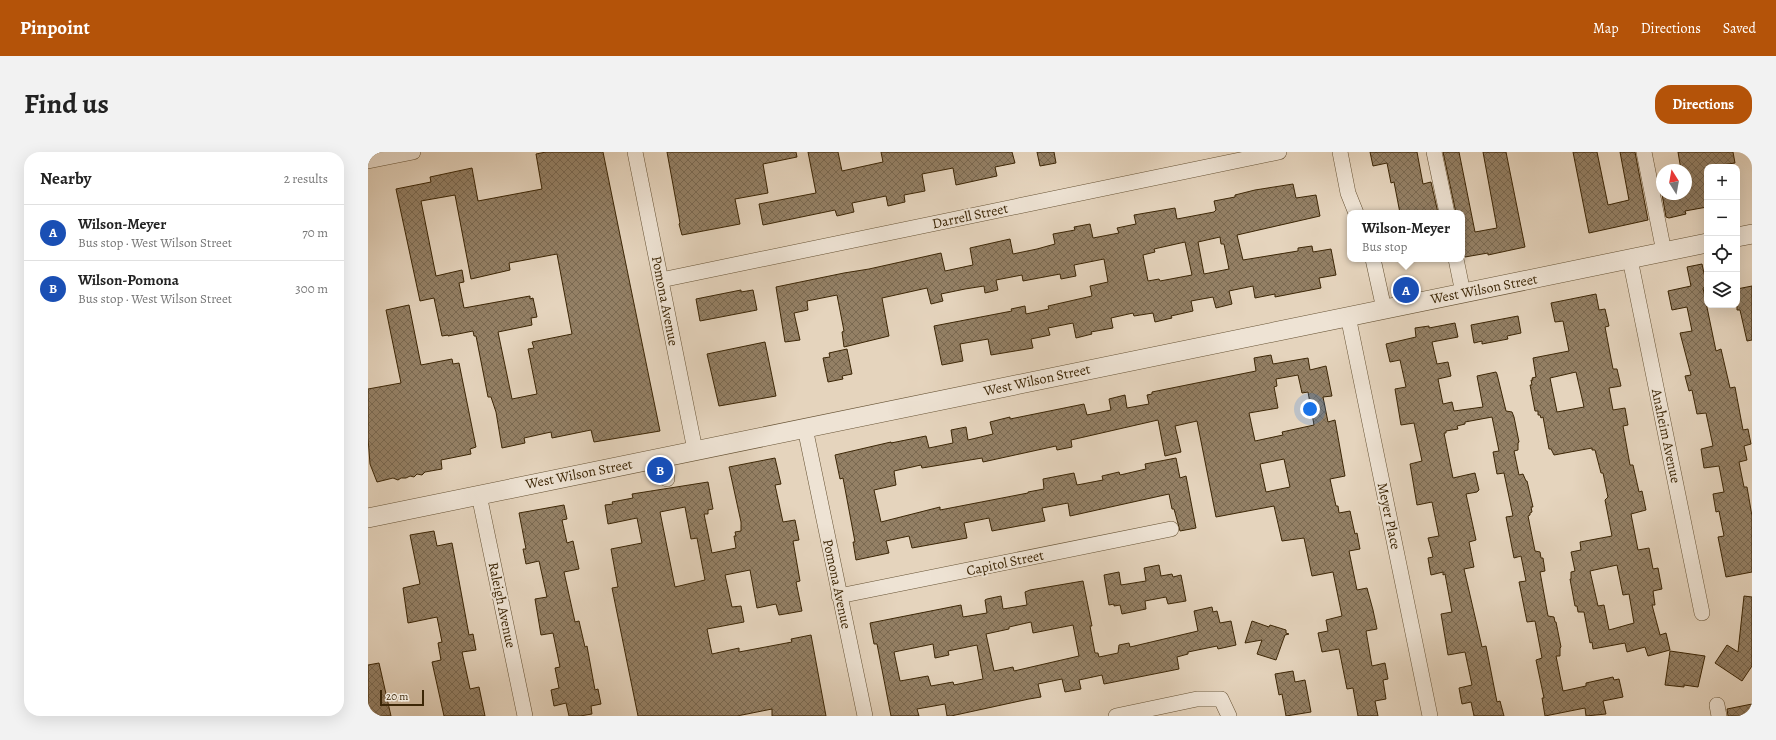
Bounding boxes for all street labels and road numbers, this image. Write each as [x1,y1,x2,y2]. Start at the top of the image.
street label: Darrell Street [930,199,1010,233]
street label: Pomona Avenue [647,254,683,348]
street label: West Wilson Street [1428,269,1539,309]
street label: West Wilson Street [981,359,1092,401]
street label: Anaheim Avenue [1647,386,1685,485]
street label: West Wilson Street [523,454,634,494]
street label: Meyer Place [1373,481,1405,551]
street label: Pomona Avenue [818,537,856,631]
street label: Capitol Street [964,545,1046,580]
street label: Raleigh Avenue [484,560,520,650]

